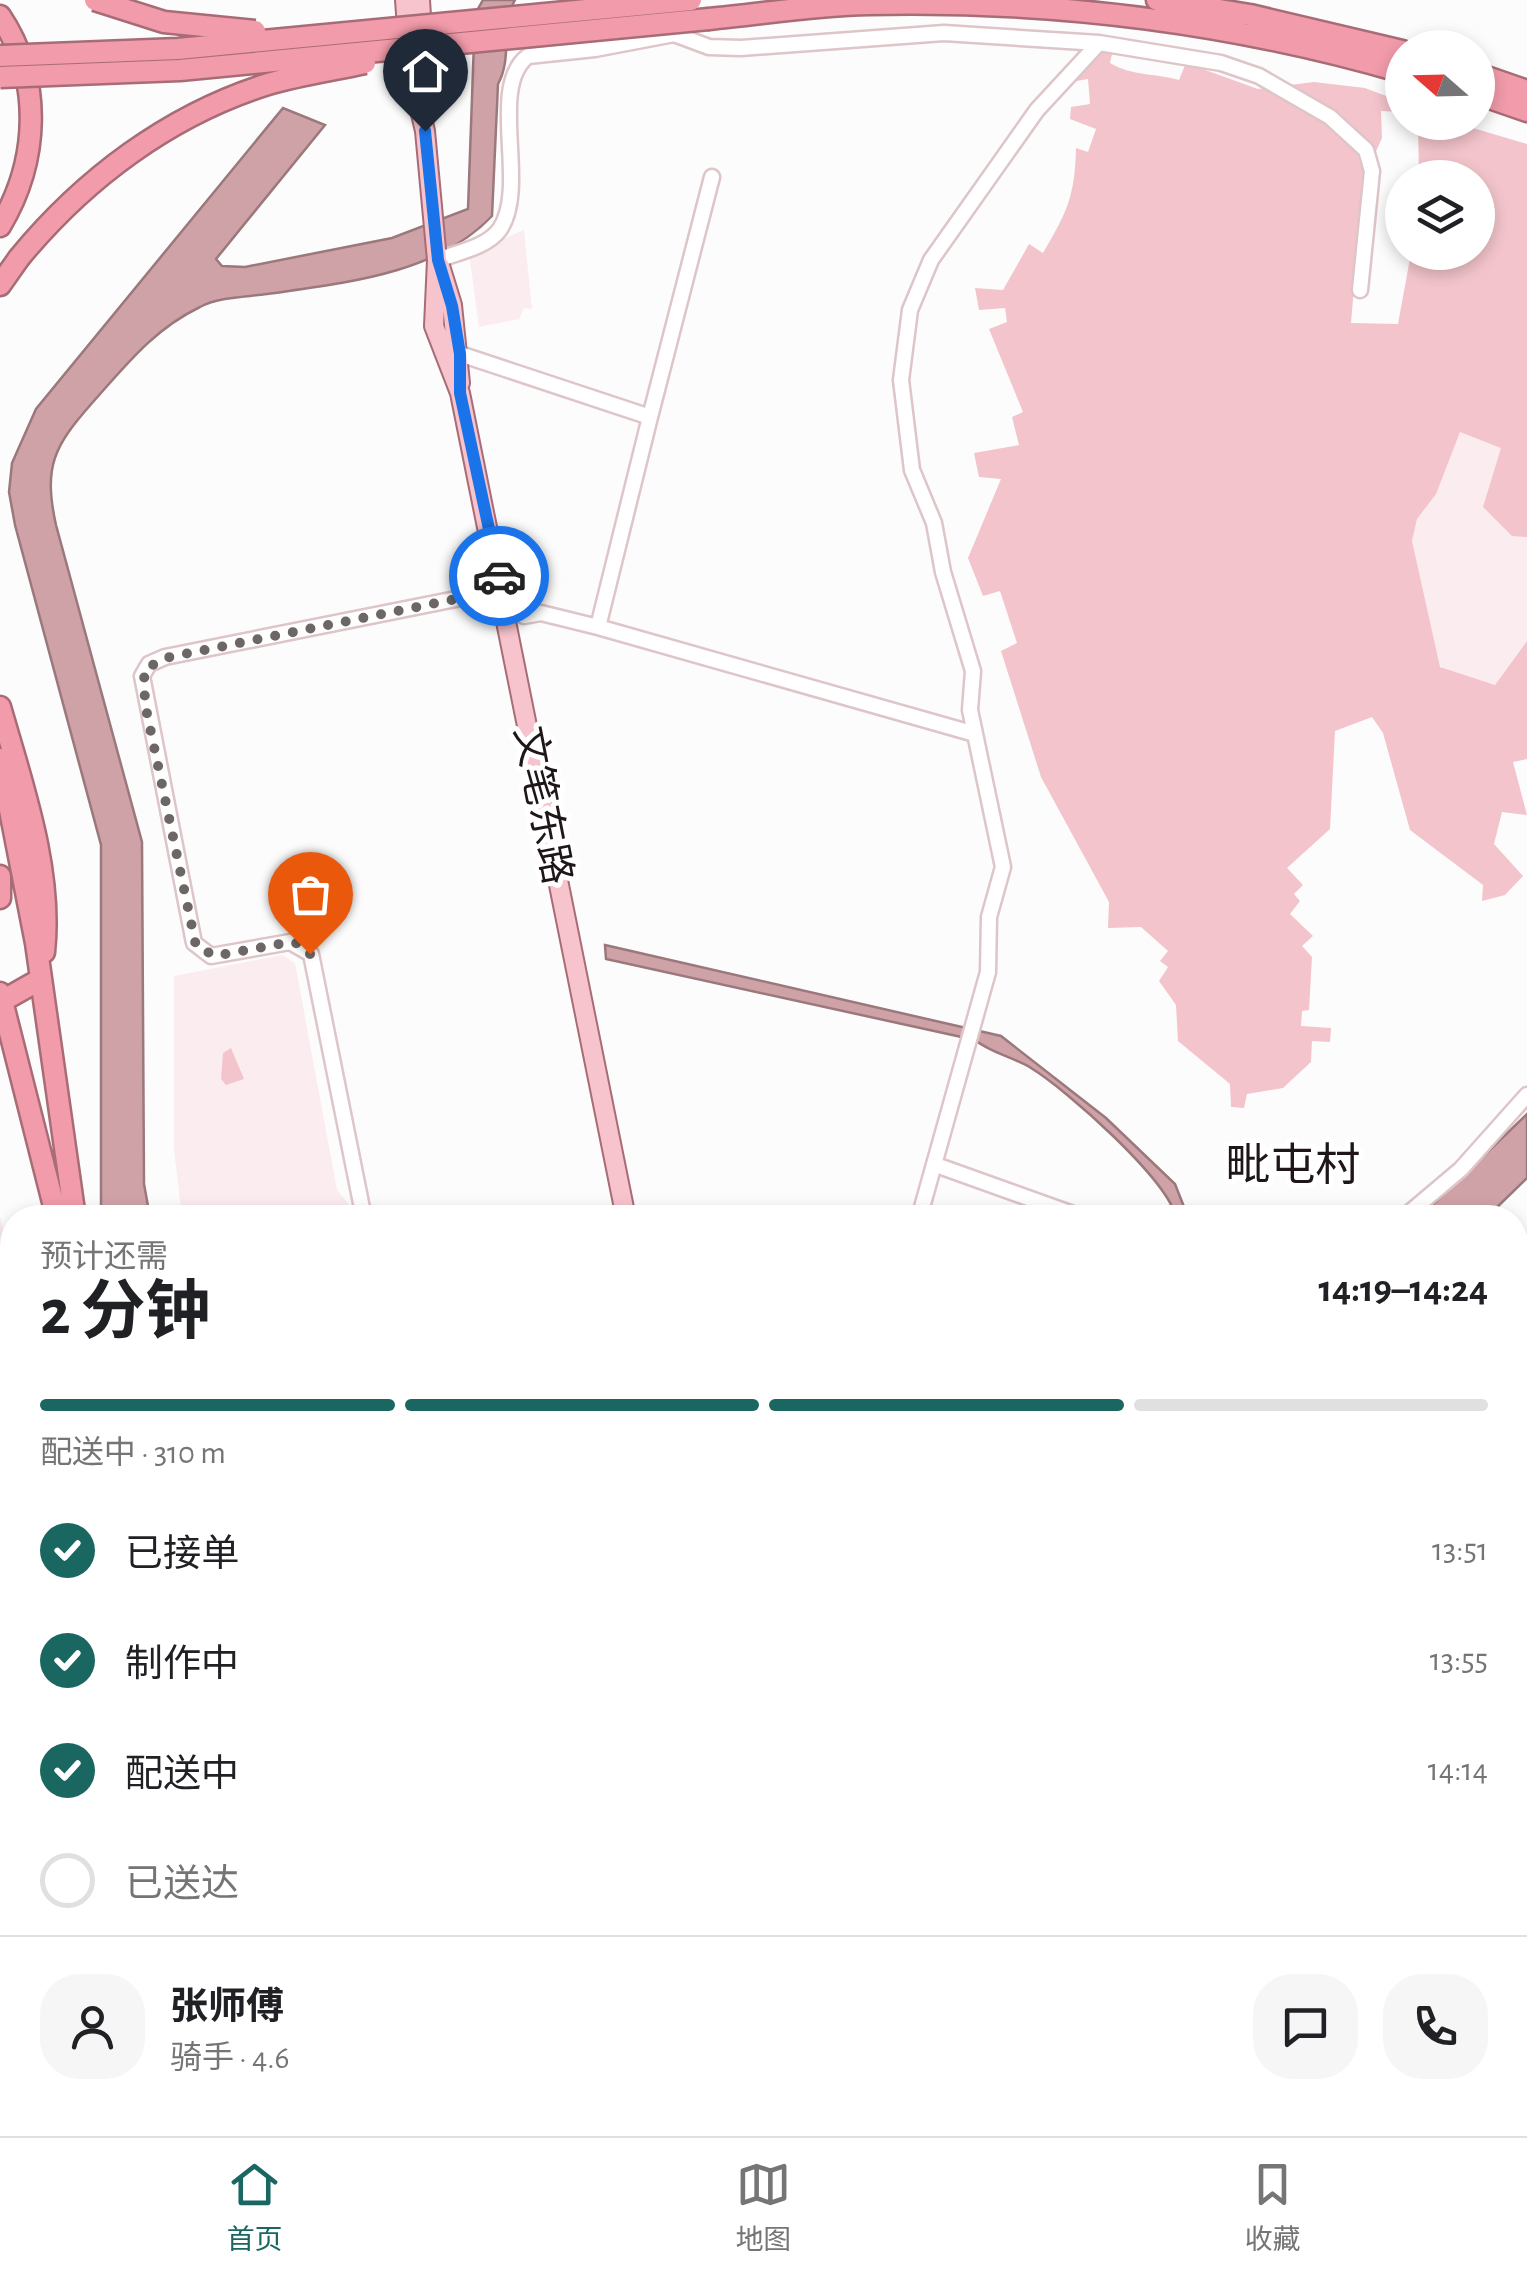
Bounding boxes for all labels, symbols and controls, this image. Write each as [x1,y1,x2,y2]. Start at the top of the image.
pin [383,29,468,132]
north arrow [1385,30,1495,140]
map controls [1385,30,1495,270]
icon: home [398,44,453,99]
button: layers [1385,160,1495,270]
courier [449,526,549,626]
icon: car [472,549,527,604]
street label: 文笔东路 [507,722,580,888]
pin [268,852,353,955]
icon: bag [283,867,338,922]
district label: 毗屯村 [1225,1142,1361,1189]
text: 预计还需 [40,1241,168,1273]
text: 14:19–14:24 [1318,1271,1488,1309]
text: 2 分钟 [40,1281,210,1346]
text: 配送中 · 310 m [40,1437,226,1469]
icon: check [40,1523,95,1578]
text: 13:51 [1432,1534,1488,1566]
text: 已接单 [125,1536,239,1574]
icon: check [40,1633,95,1688]
text: 13:55 [1430,1644,1488,1676]
text: 制作中 [125,1646,239,1684]
icon: check [40,1743,95,1798]
text: 14:14 [1428,1754,1488,1786]
text: 配送中 [125,1756,239,1794]
text: 已送达 [125,1866,239,1904]
button: person [40,1974,145,2079]
button: chat [1253,1974,1358,2079]
button: phone [1383,1974,1488,2079]
text: 张师傅 [170,1989,284,2027]
text: 骑手 · 4.6 [170,2042,290,2074]
tab: 首页 [226,2157,283,2258]
tab: 地图 [735,2157,792,2258]
tab: 收藏 [1244,2157,1301,2258]

